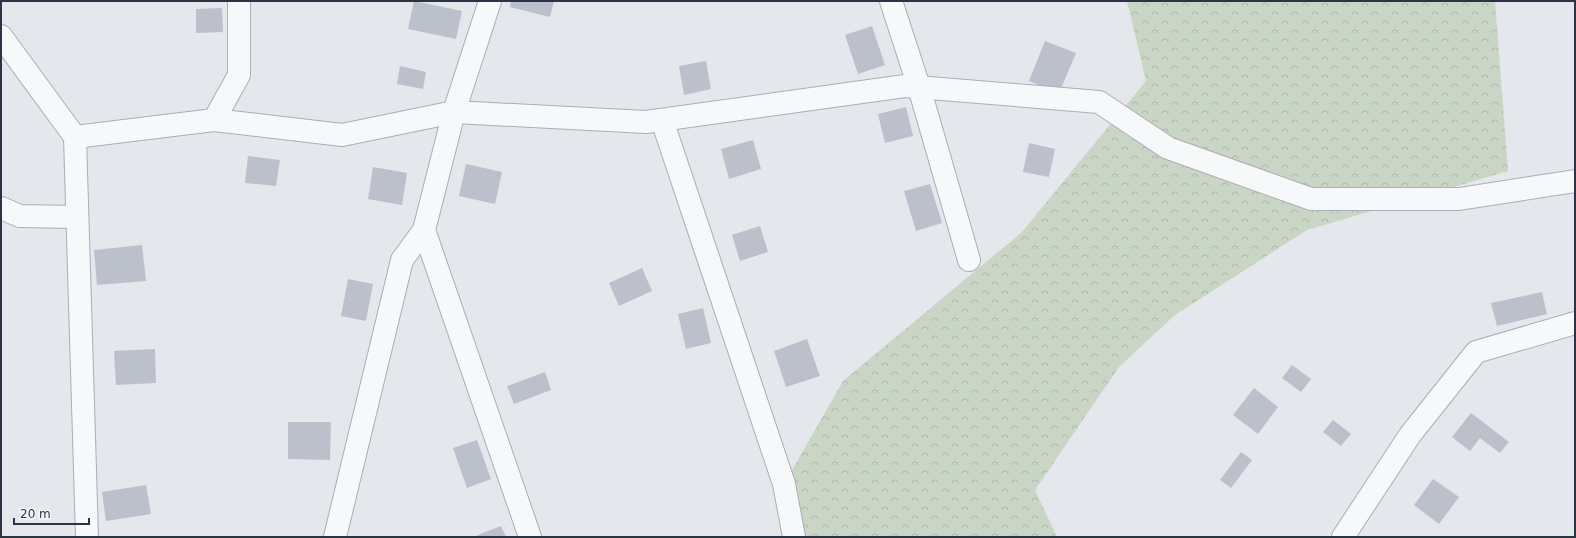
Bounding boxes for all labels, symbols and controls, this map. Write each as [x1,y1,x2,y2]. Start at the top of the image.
scale bar [14,500,89,526]
text: 20 m [20,507,51,521]

